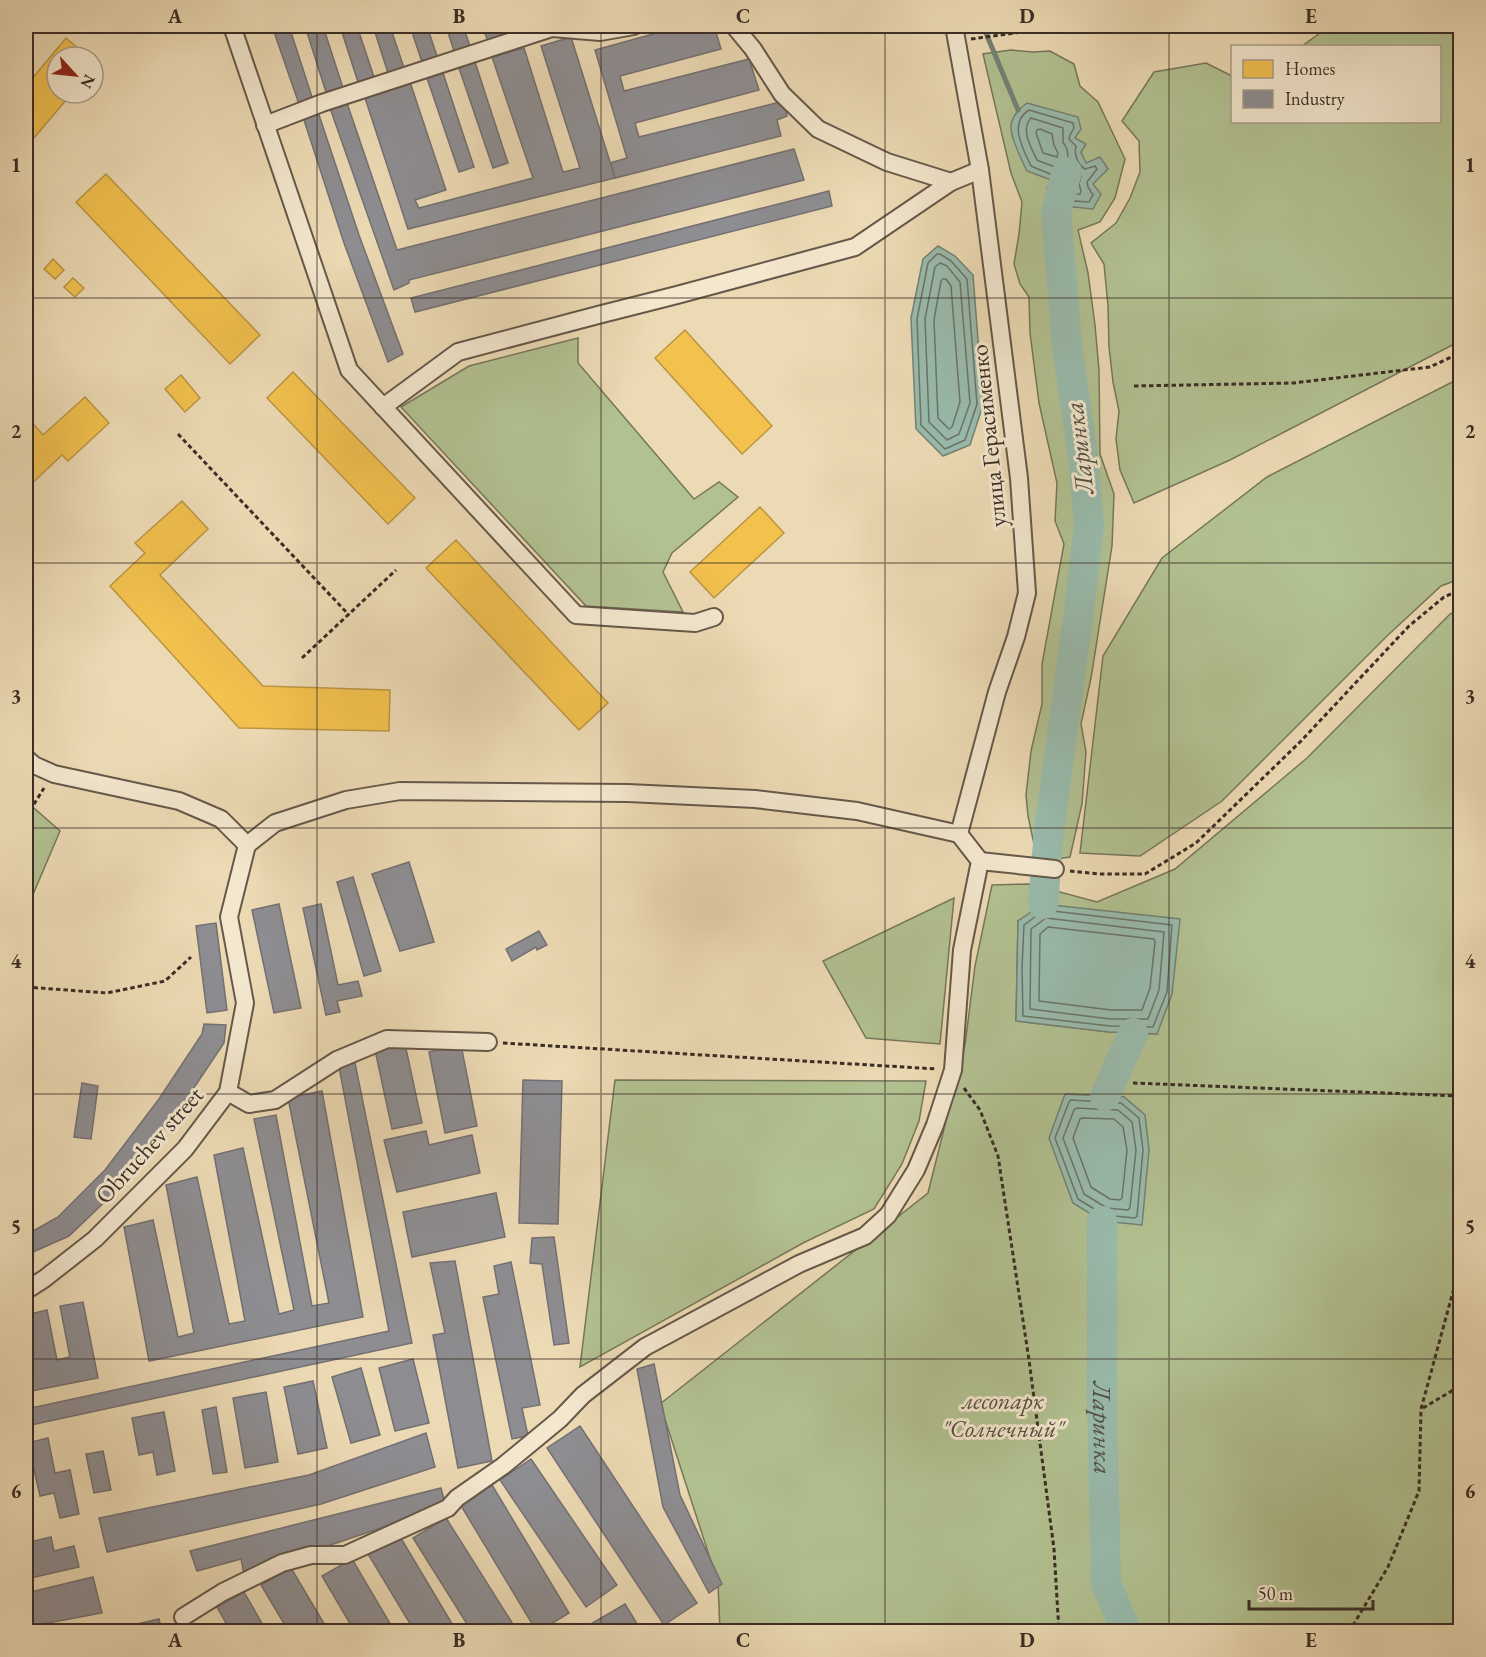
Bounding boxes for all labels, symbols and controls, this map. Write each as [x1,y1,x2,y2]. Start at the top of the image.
text: A [167,3,183,29]
text: B [453,3,465,29]
text: C [736,3,750,29]
text: D [1019,3,1035,29]
text: E [1305,3,1317,29]
north arrow [45,45,105,105]
legend [1231,45,1441,123]
text: Homes [1285,57,1336,80]
text: N [76,71,100,92]
text: Industry [1285,87,1345,110]
text: 1 [11,152,21,178]
text: 1 [1465,152,1475,178]
street label: улица Герасименко [963,343,1013,529]
water label: Ларинка [1056,400,1102,498]
text: 2 [11,418,22,444]
text: 2 [1465,418,1476,444]
text: 3 [11,683,21,709]
text: 3 [1465,683,1475,709]
text: 4 [11,948,22,974]
text: 4 [1465,948,1476,974]
street label: Obruchev street [88,1079,210,1210]
text: 5 [11,1213,21,1239]
text: 5 [1465,1213,1475,1239]
water label: Ларинка [1085,1379,1121,1475]
park label: лесопарк "Солнечный" [942,1385,1066,1444]
text: 6 [11,1478,22,1504]
text: 6 [1465,1478,1476,1504]
scale bar [1249,1573,1374,1611]
text: 50 m [1258,1582,1293,1605]
text: A [167,1627,183,1653]
text: B [453,1627,465,1653]
text: C [736,1627,750,1653]
text: D [1019,1627,1035,1653]
text: E [1305,1627,1317,1653]

